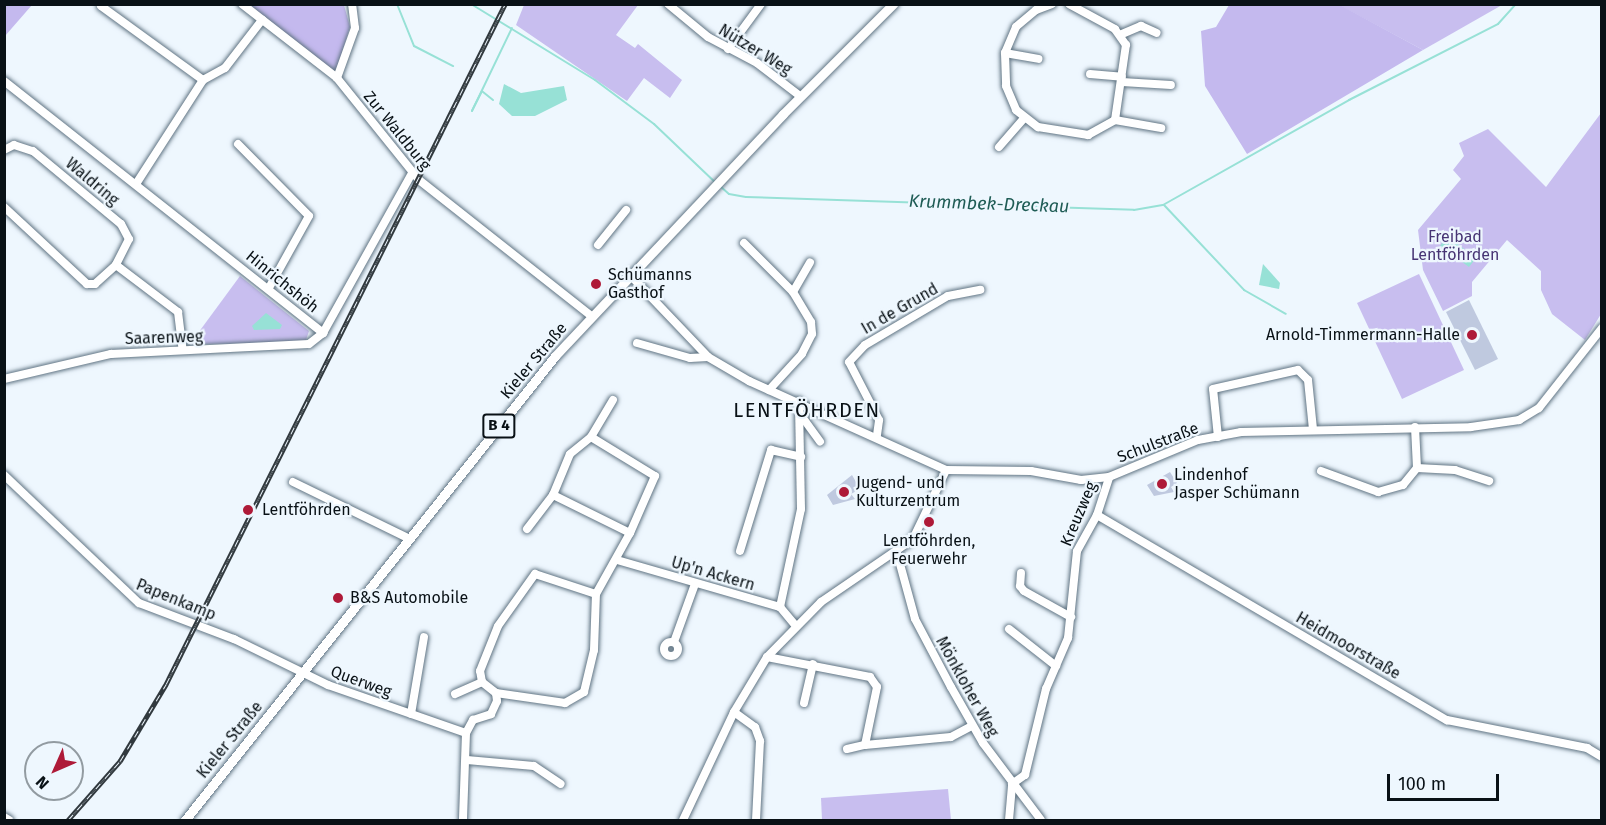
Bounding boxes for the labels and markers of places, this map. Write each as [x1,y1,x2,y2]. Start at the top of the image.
place label: Schümanns Gasthof [608,265,692,303]
marker: Schümanns Gasthof [589,277,603,291]
place label: Arnold-Timmermann-Halle [1266,325,1460,345]
marker: Arnold-Timmermann-Halle [1465,328,1479,342]
place label: Lindenhof Jasper Schümann [1174,465,1300,503]
place label: Jugend- und Kulturzentrum [856,473,960,511]
marker: Lindenhof Jasper Schümann [1155,477,1169,491]
marker: Jugend- und Kulturzentrum [837,485,851,499]
place label: Lentföhrden [262,500,351,520]
marker: Lentföhrden [239,501,257,519]
marker: Lentföhrden, Feuerwehr [922,515,936,529]
place label: Lentföhrden, Feuerwehr [883,531,975,569]
place label: B&S Automobile [350,588,468,608]
marker: B&S Automobile [331,591,345,605]

